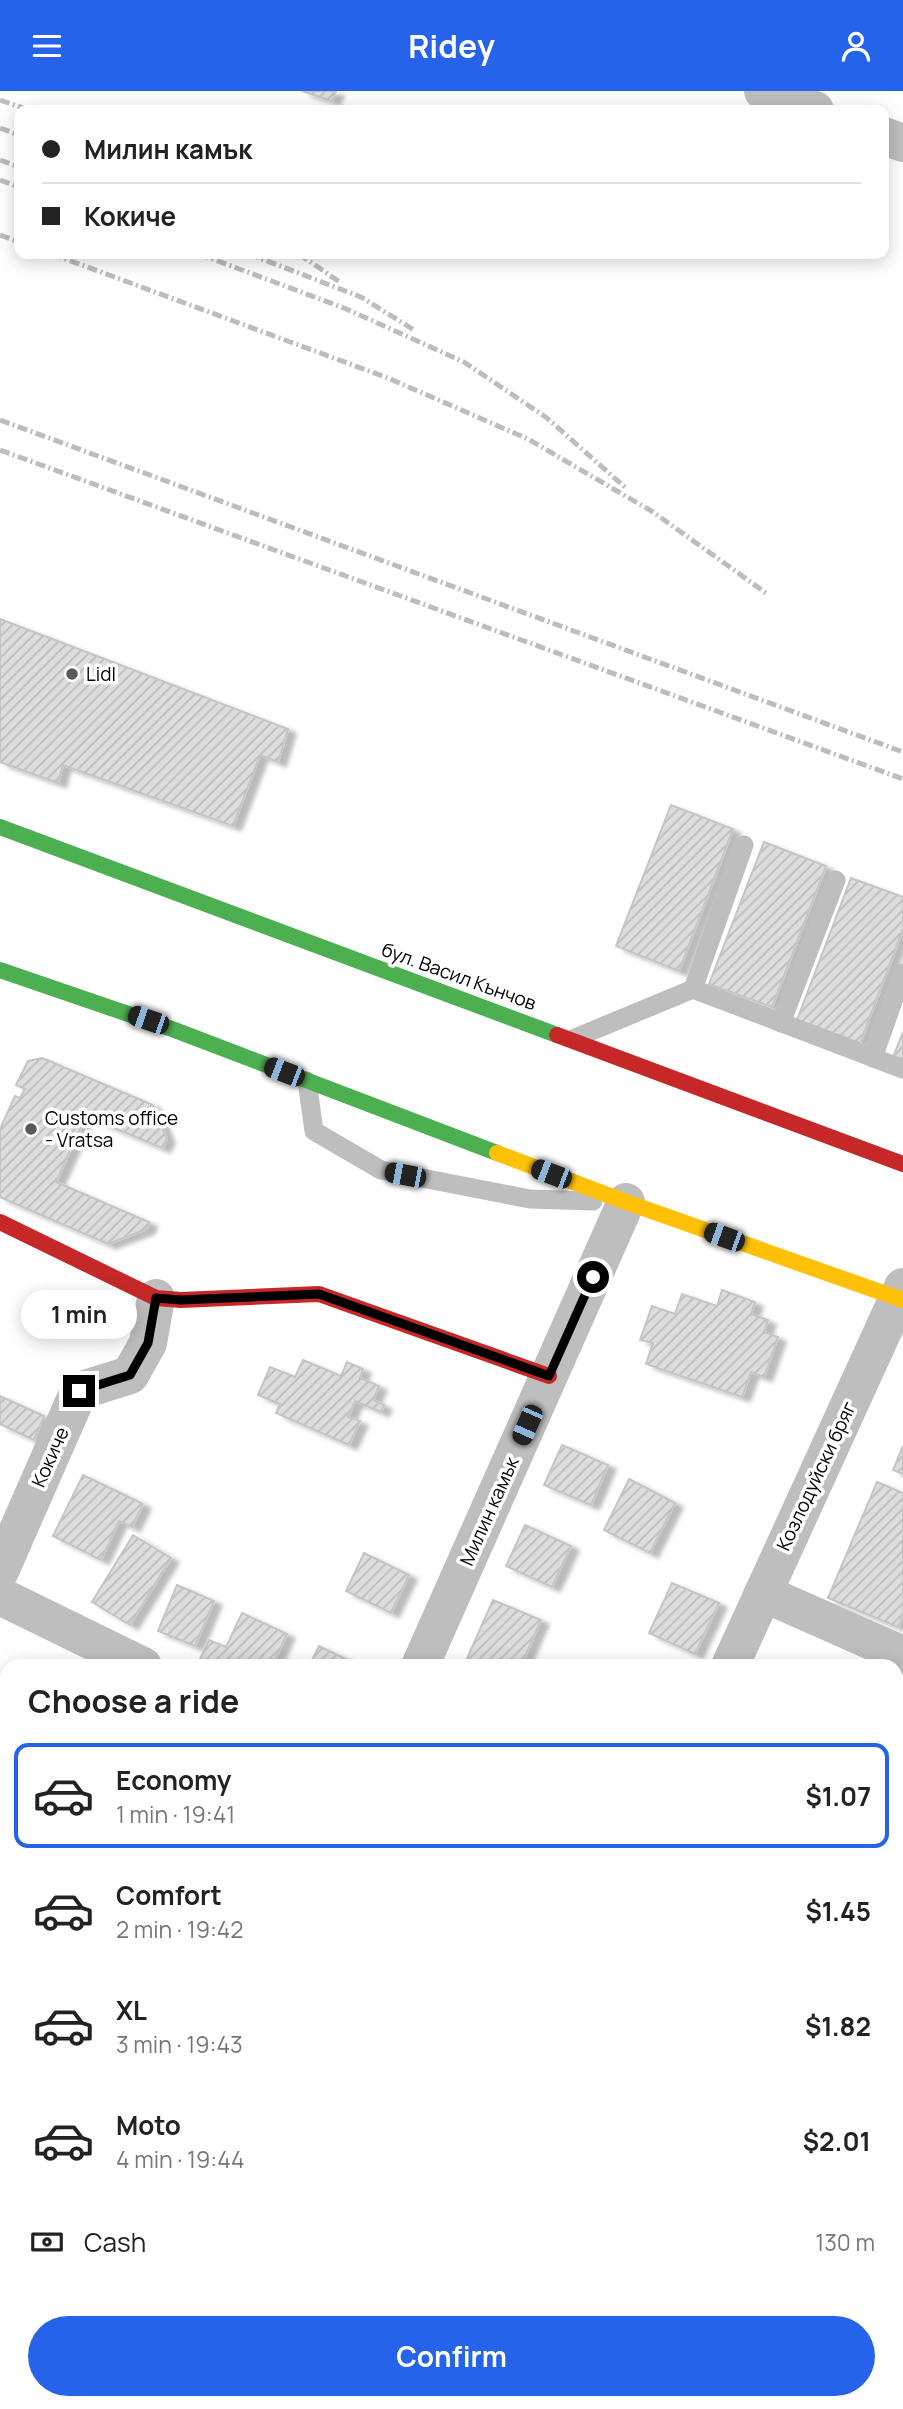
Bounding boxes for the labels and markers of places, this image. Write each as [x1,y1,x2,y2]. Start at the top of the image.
place label: Lidl [86,661,116,687]
marker: Lidl [64,666,80,682]
place label: Customs office - Vratsa [45,1105,178,1153]
marker: Customs office - Vratsa [23,1121,39,1137]

